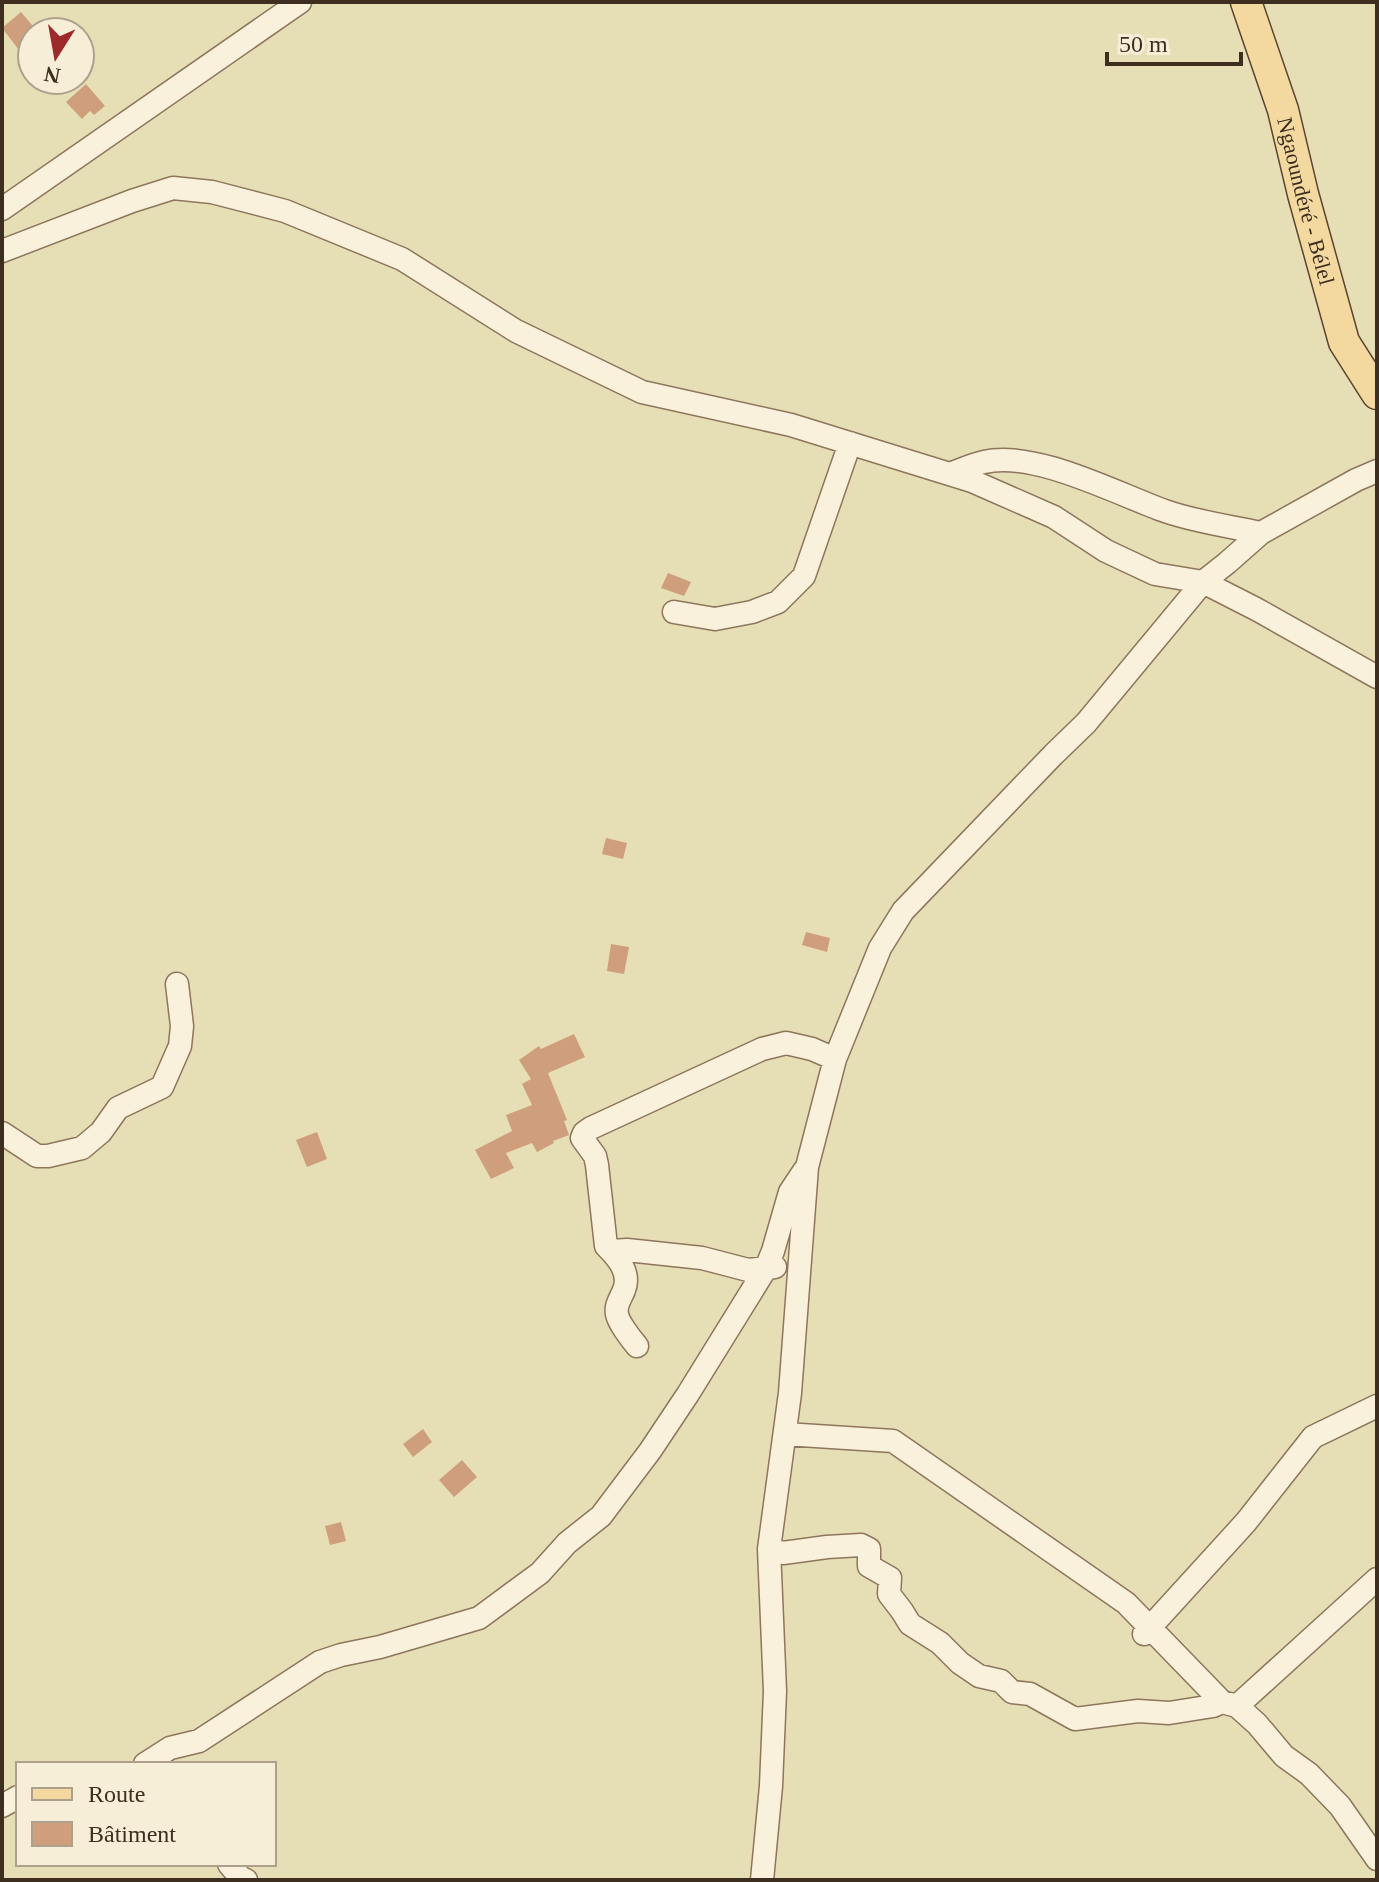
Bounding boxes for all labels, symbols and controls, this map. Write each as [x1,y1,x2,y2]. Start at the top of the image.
north arrow [16,16,96,96]
scale bar [1107,16,1241,66]
text: 50 m [1119,31,1168,57]
text: N [42,61,62,89]
street label: Ngaoundéré - Bélel [1273,115,1340,288]
legend [16,1762,276,1866]
text: Route [88,1781,145,1807]
text: Bâtiment [88,1821,176,1847]

